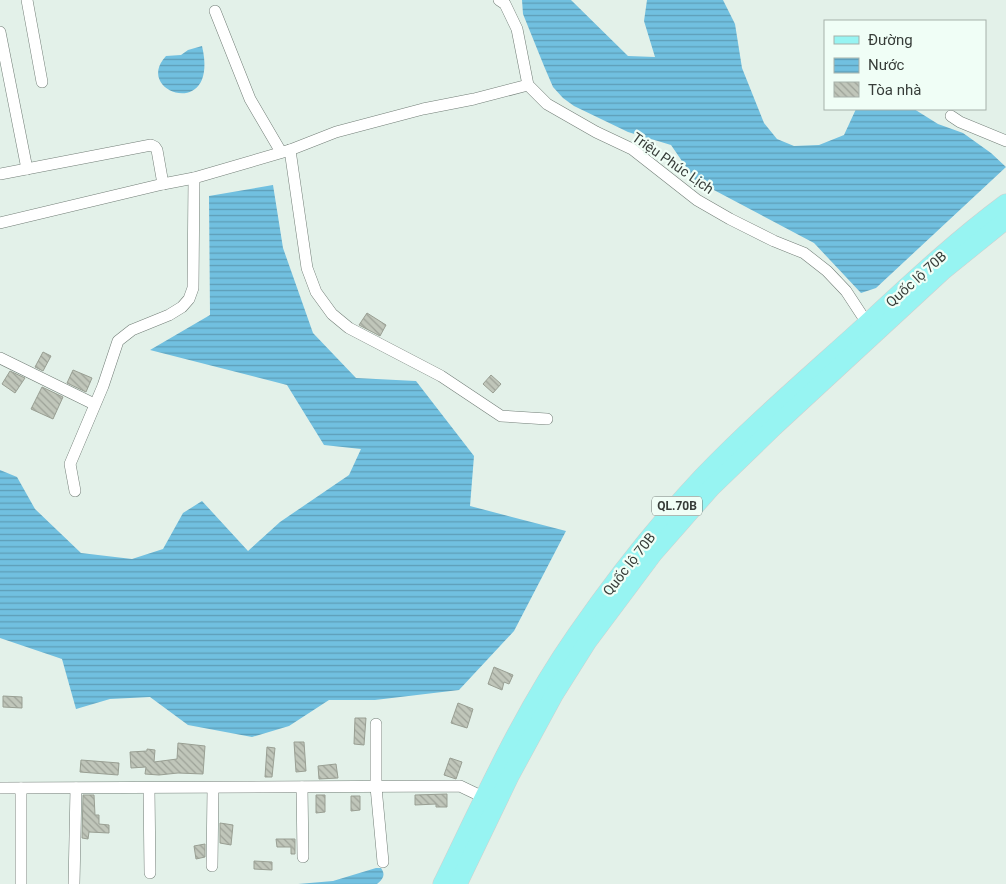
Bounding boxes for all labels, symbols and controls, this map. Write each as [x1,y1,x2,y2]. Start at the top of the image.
legend [824,20,986,110]
text: Đường [868,31,913,49]
text: Nước [868,56,905,74]
text: Tòa nhà [868,81,921,99]
street label: Triệu Phúc Lịch [629,129,717,197]
street label: Quốc lộ 70B [883,248,949,310]
road number: QL.70B [652,496,702,516]
street label: Quốc lộ 70B [599,529,659,599]

